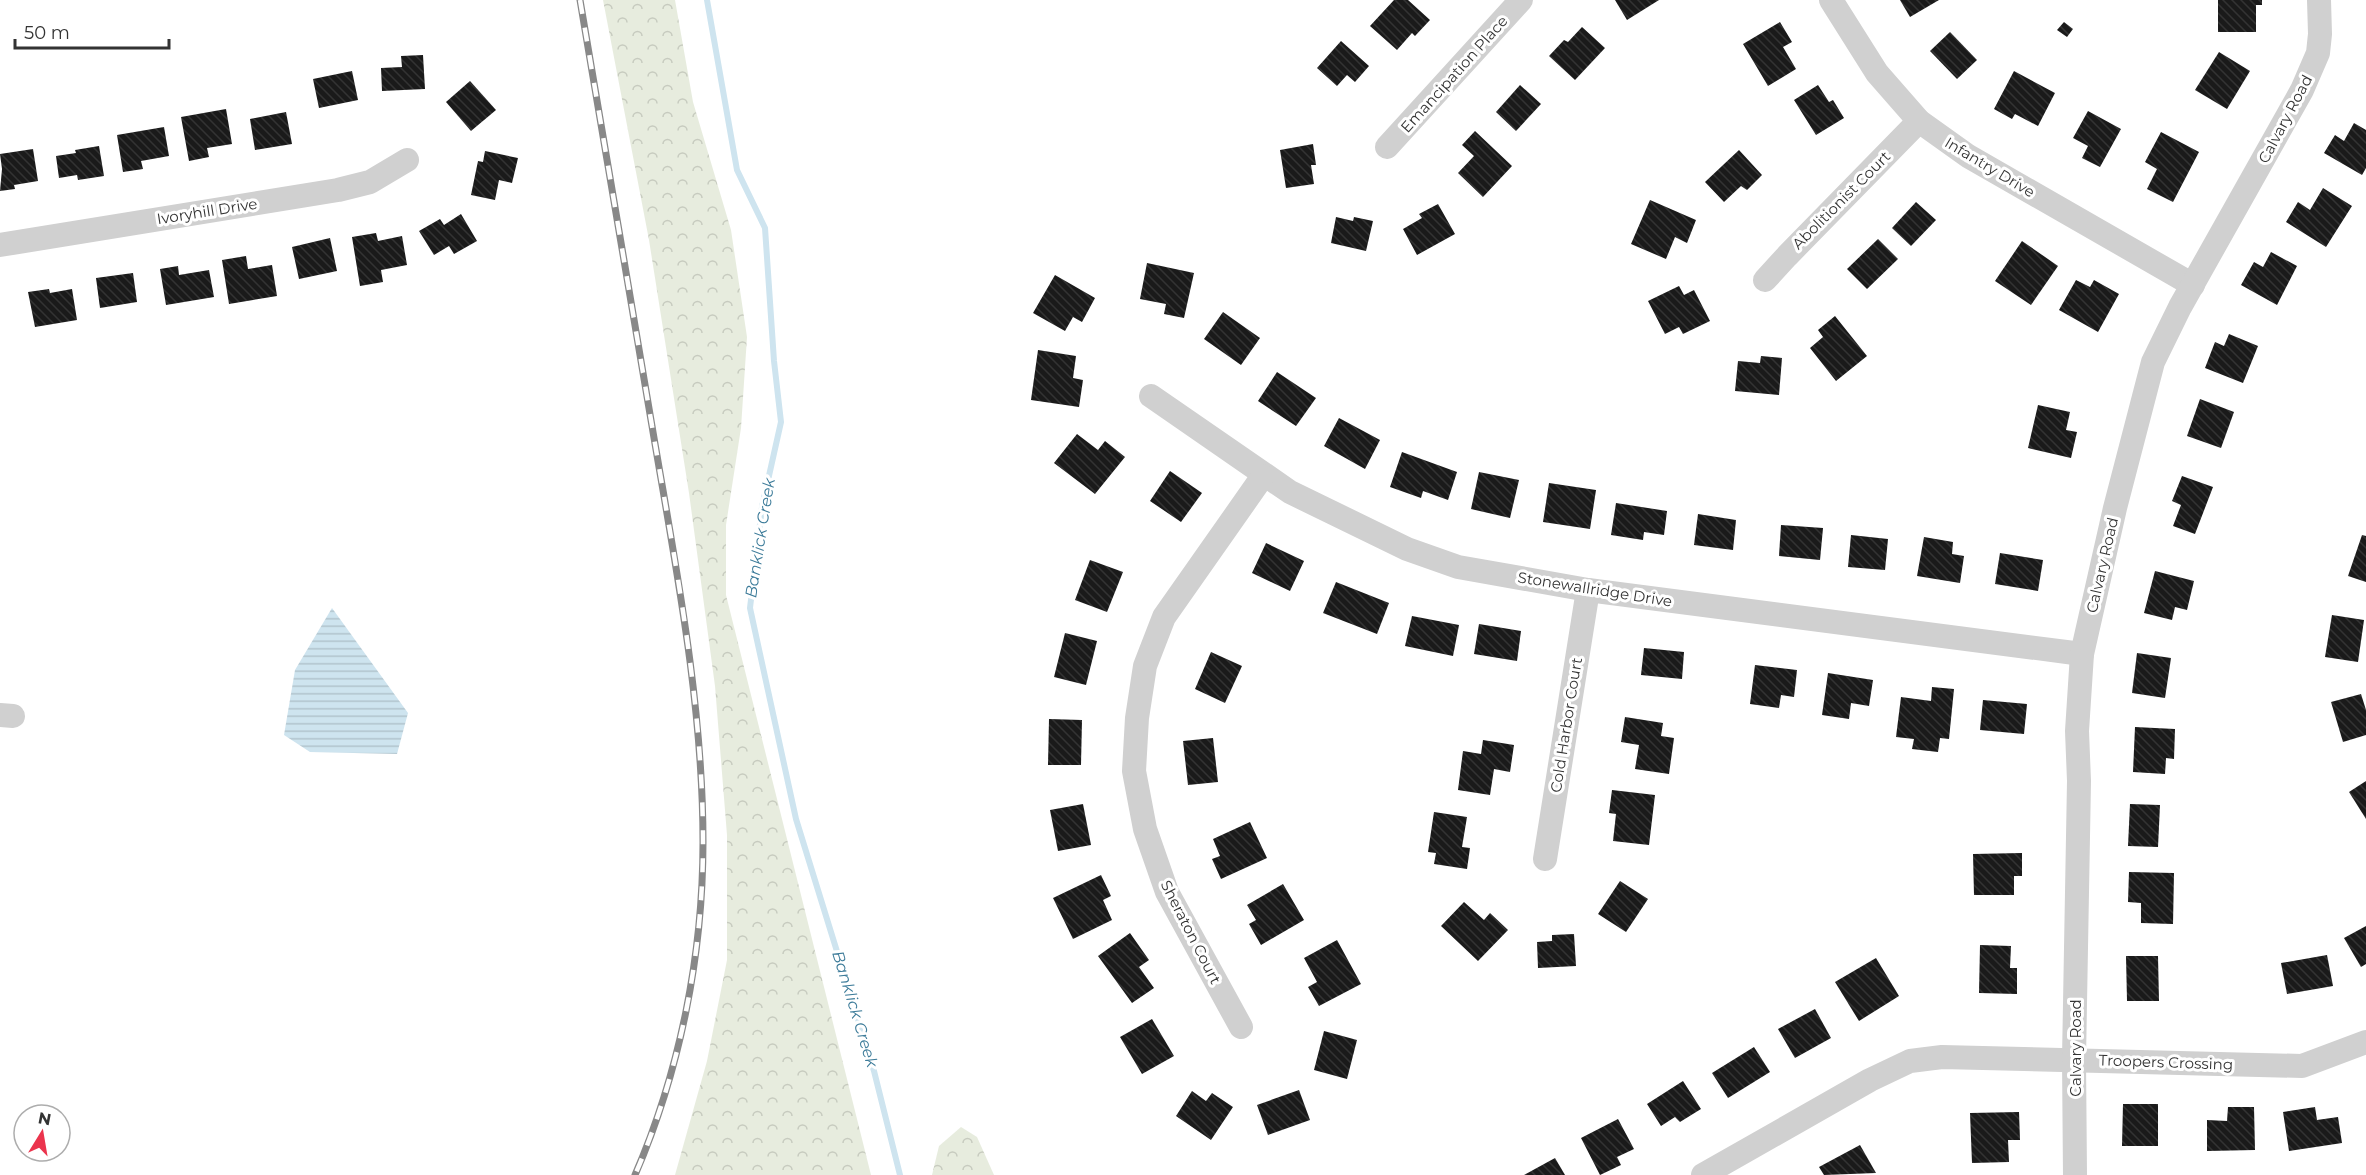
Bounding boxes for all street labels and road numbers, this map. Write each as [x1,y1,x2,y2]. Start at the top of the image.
street label: Emancipation Place [1396,12,1512,136]
street label: Calvary Road [2254,72,2316,166]
street label: Infantry Drive [1941,133,2039,201]
street label: Abolitionist Court [1788,147,1894,253]
street label: Ivoryhill Drive [155,194,259,228]
street label: Calvary Road [2082,515,2122,615]
street label: Stonewallridge Drive [1516,567,1674,611]
street label: Cold Harbor Court [1546,656,1586,794]
street label: Sheraton Court [1157,877,1225,987]
street label: Calvary Road [2066,999,2085,1097]
street label: Troopers Crossing [2098,1050,2234,1074]

